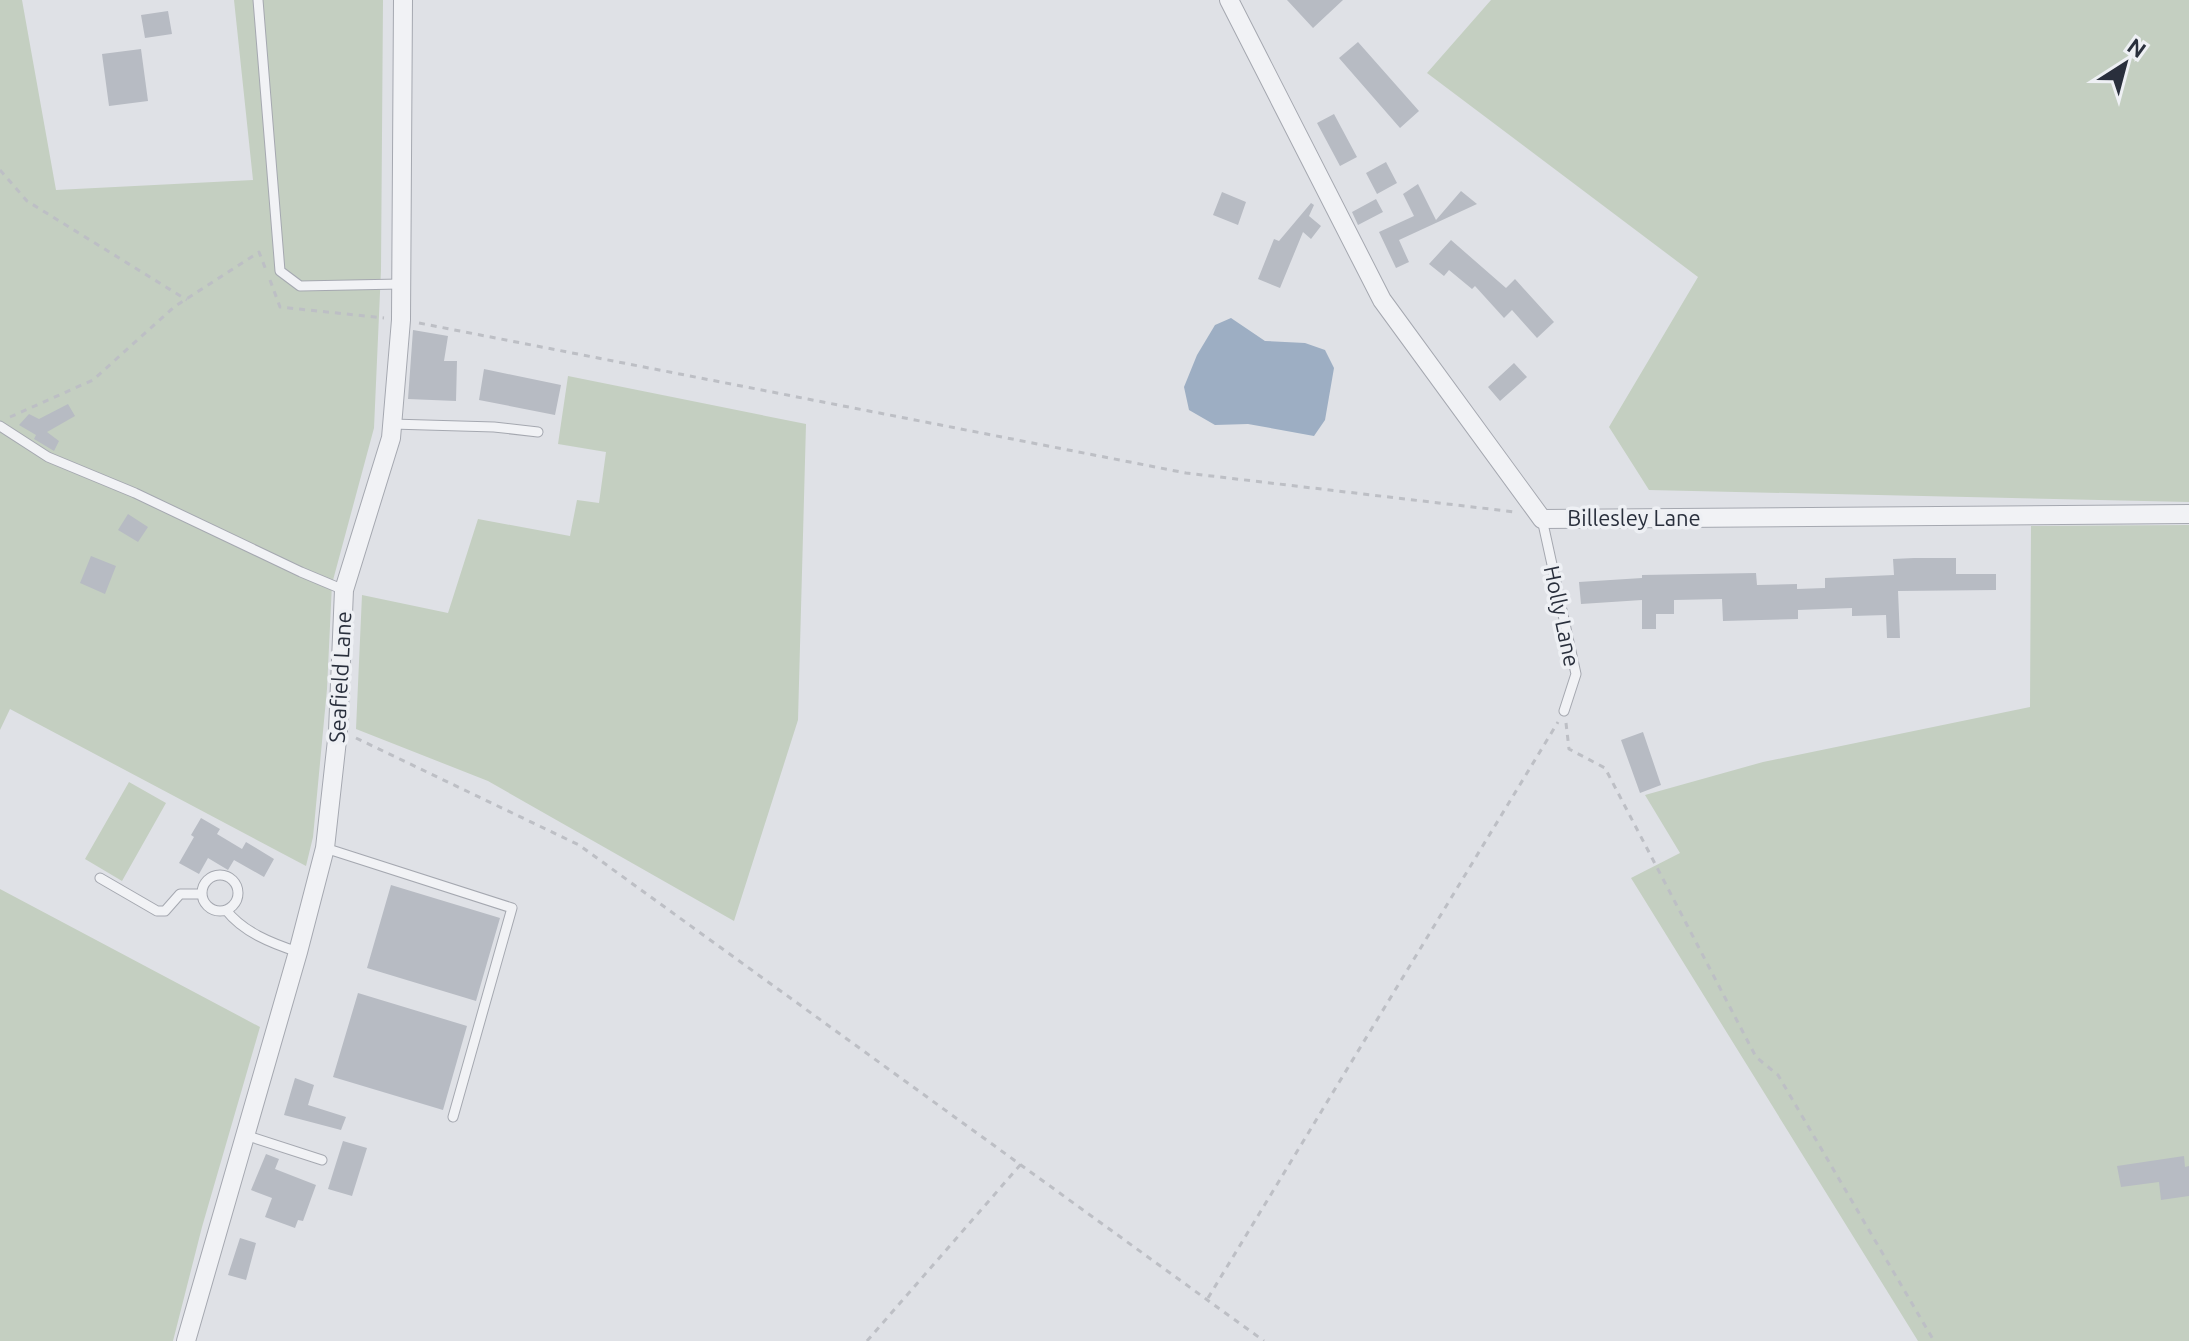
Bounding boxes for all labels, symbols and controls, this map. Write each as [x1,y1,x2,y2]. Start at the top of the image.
north arrow [2085,24,2165,104]
text: N [2123,32,2151,62]
street label: Billesley Lane [1567,505,1701,530]
street label: Holly Lane [1540,563,1585,669]
street label: Seafield Lane [324,611,355,743]

